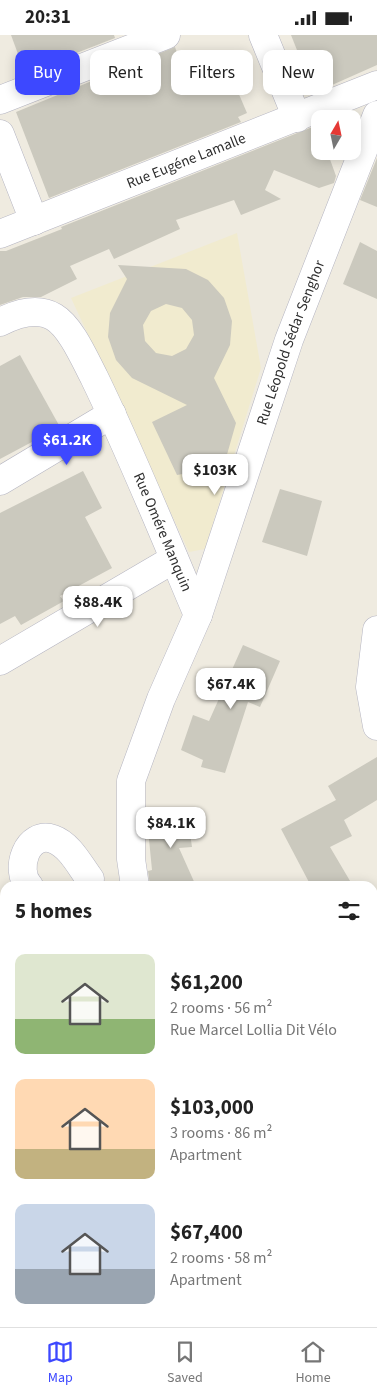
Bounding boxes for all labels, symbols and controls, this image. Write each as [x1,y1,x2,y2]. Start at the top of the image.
text: 20:31 [25,4,71,31]
chip: Buy [15,50,80,95]
chip: Rent [90,50,161,95]
chip: Filters [171,50,253,95]
chip: New [263,50,333,95]
north arrow [311,110,361,160]
map controls [311,110,361,160]
street label: Rue Eugéne Lamalle [123,127,249,194]
street label: Rue Léopold Sédar Senghor [251,256,330,428]
pin: $61.2K [26,423,108,466]
text: $61.2K [43,429,91,451]
pin: $103K [180,453,250,496]
text: $103K [193,459,237,481]
street label: Rue Omére Manquin [128,469,197,595]
pin: $88.4K [57,585,139,628]
text: $88.4K [74,591,122,613]
pin: $67.4K [190,667,272,710]
text: $67.4K [207,673,255,695]
pin: $84.1K [130,807,212,849]
text: $84.1K [147,812,195,834]
text: 5 homes [15,896,92,926]
icon: filters [335,897,363,925]
text: $61,200 [170,967,243,997]
icon: home [55,974,115,1034]
text: 2 rooms · 56 m² [170,997,272,1019]
text: Rue Marcel Lollia Dit Vélo [170,1019,337,1041]
text: $103,000 [170,1092,254,1122]
icon: home [55,1099,115,1159]
text: 3 rooms · 86 m² [170,1122,272,1144]
text: Apartment [170,1144,242,1166]
text: $67,400 [170,1217,243,1247]
icon: home [55,1224,115,1284]
text: 2 rooms · 58 m² [170,1247,272,1269]
text: Apartment [170,1269,242,1291]
tab: Map [46,1338,74,1388]
tab: Saved [167,1338,203,1388]
tab: Home [295,1338,331,1388]

